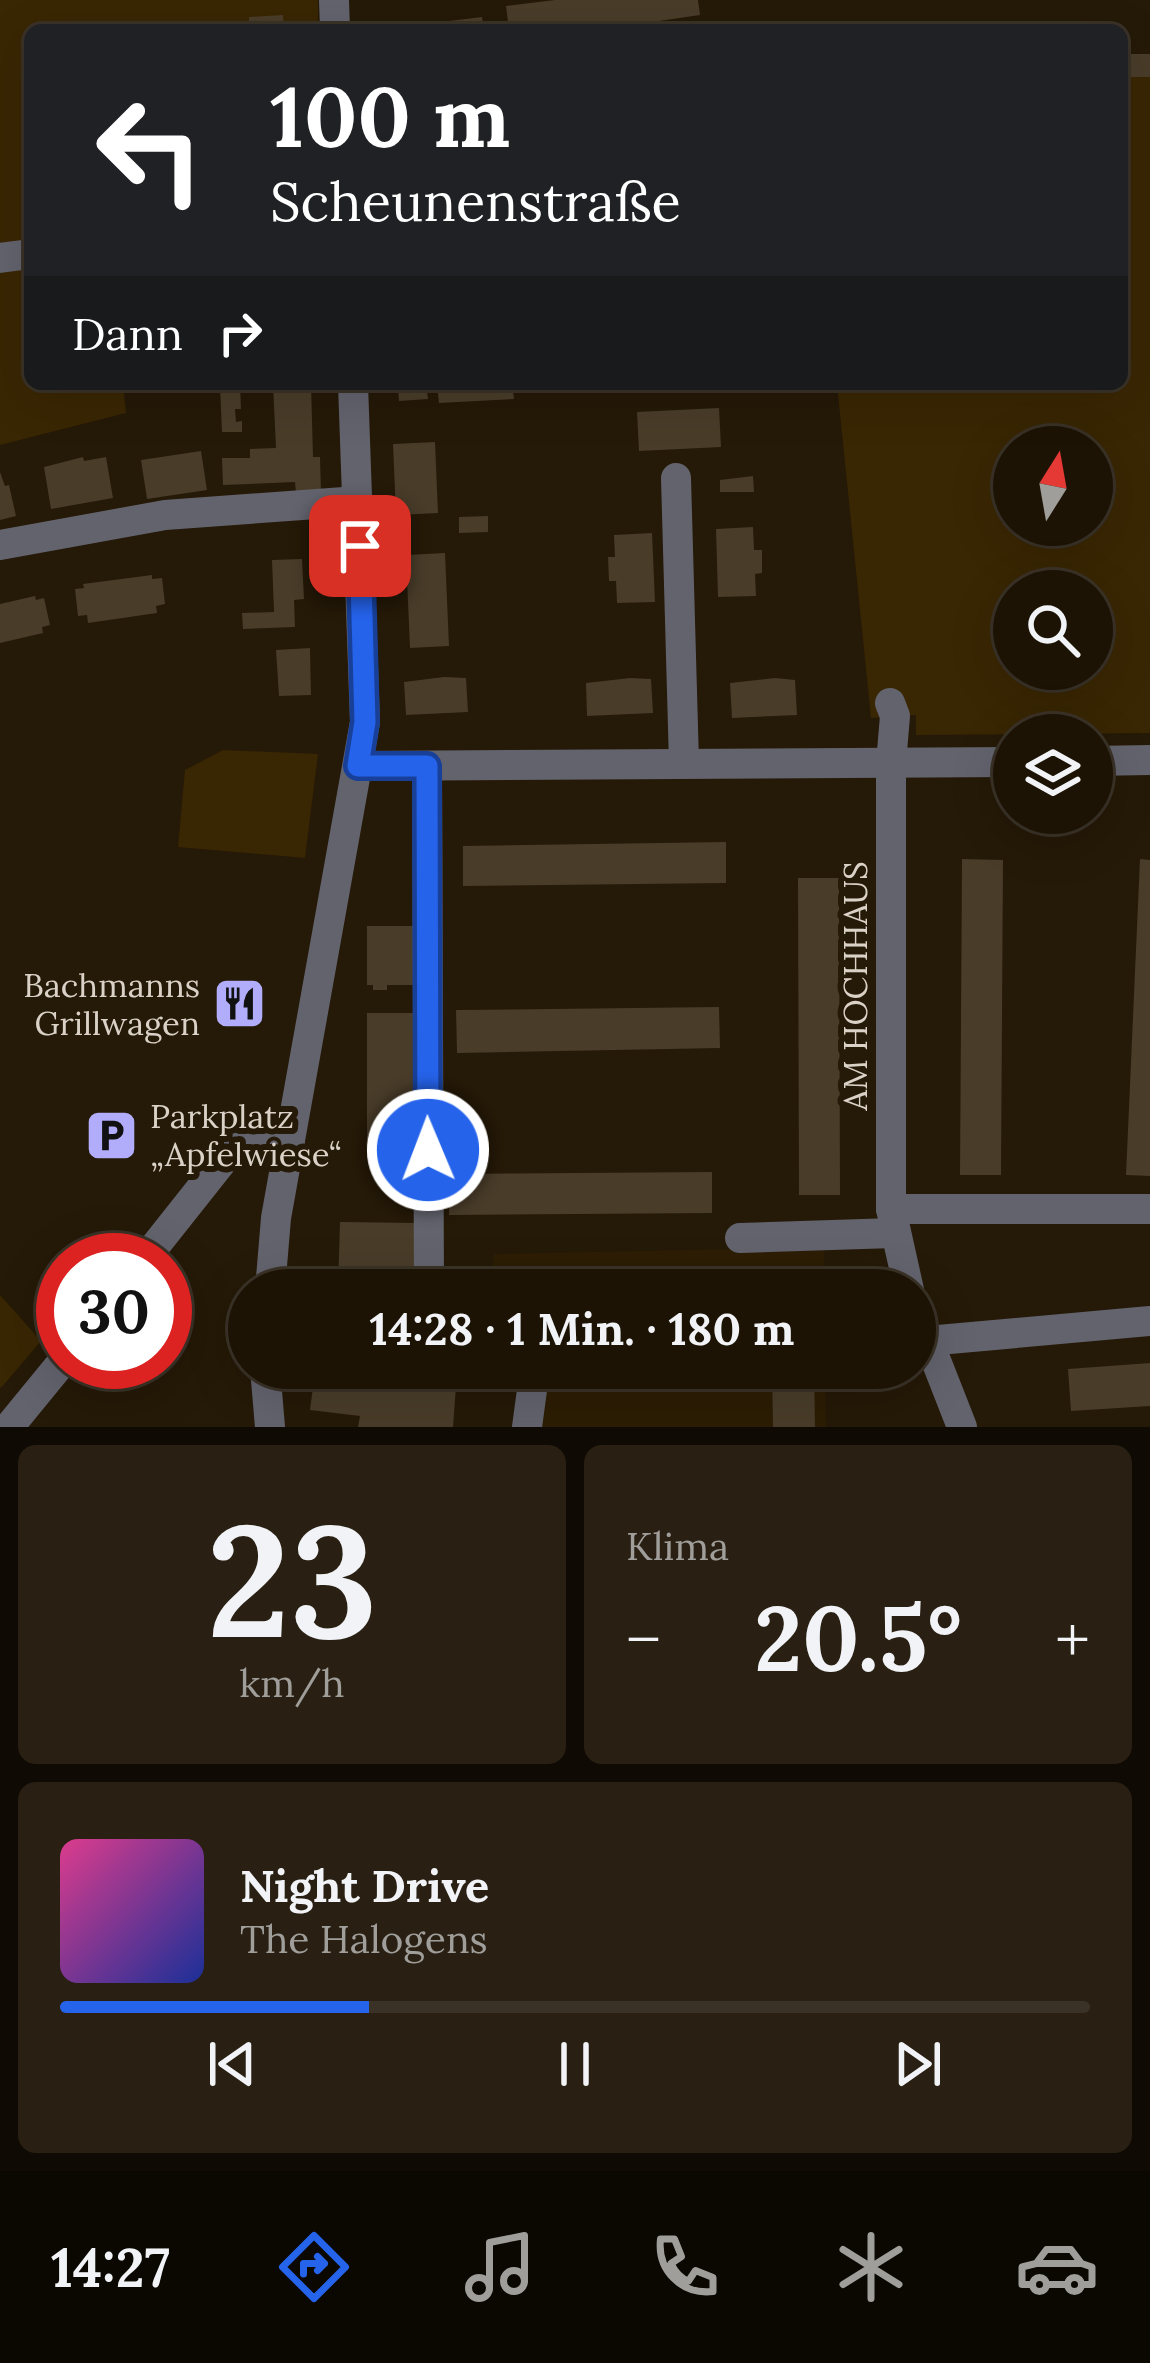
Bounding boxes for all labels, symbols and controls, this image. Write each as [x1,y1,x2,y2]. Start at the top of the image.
text: 100 m [270,62,510,170]
icon: left [72,72,228,228]
text: Scheunenstraße [270,167,681,236]
icon: right [207,300,273,366]
text: Dann [72,305,183,362]
north arrow [993,426,1113,546]
map controls [993,426,1113,834]
pin [309,495,411,597]
icon: arrive [327,513,393,579]
button: search [993,570,1113,690]
button: layers [993,714,1113,834]
street label: AM HOCHHAUS [834,861,876,1112]
place label: Bachmanns Grillwagen [23,964,200,1044]
restaurant icon: Bachmanns Grillwagen [211,976,267,1032]
position arrow [365,1087,491,1213]
place label: Parkplatz „Apfelwiese“ [150,1095,342,1175]
parking icon: Parkplatz „Apfelwiese“ [83,1107,139,1163]
speed limit sign: 30 [36,1233,192,1389]
text: 14:28 · 1 Min. · 180 m [370,1300,794,1357]
text: 23 [207,1480,377,1680]
text: Klima [626,1521,729,1571]
text: 20.5° [754,1580,962,1696]
text: − [626,1597,661,1681]
text: + [1055,1597,1090,1681]
text: km/h [239,1658,345,1708]
text: Night Drive [240,1857,489,1914]
text: The Halogens [240,1914,488,1964]
icon: previous [199,2031,265,2097]
icon: pause [542,2031,608,2097]
icon: next [885,2031,951,2097]
icon: directions [272,2225,356,2309]
icon: music [458,2225,542,2309]
icon: phone [643,2225,727,2309]
icon: climate [829,2225,913,2309]
icon: car [1015,2225,1099,2309]
text: 14:27 [51,2233,170,2302]

